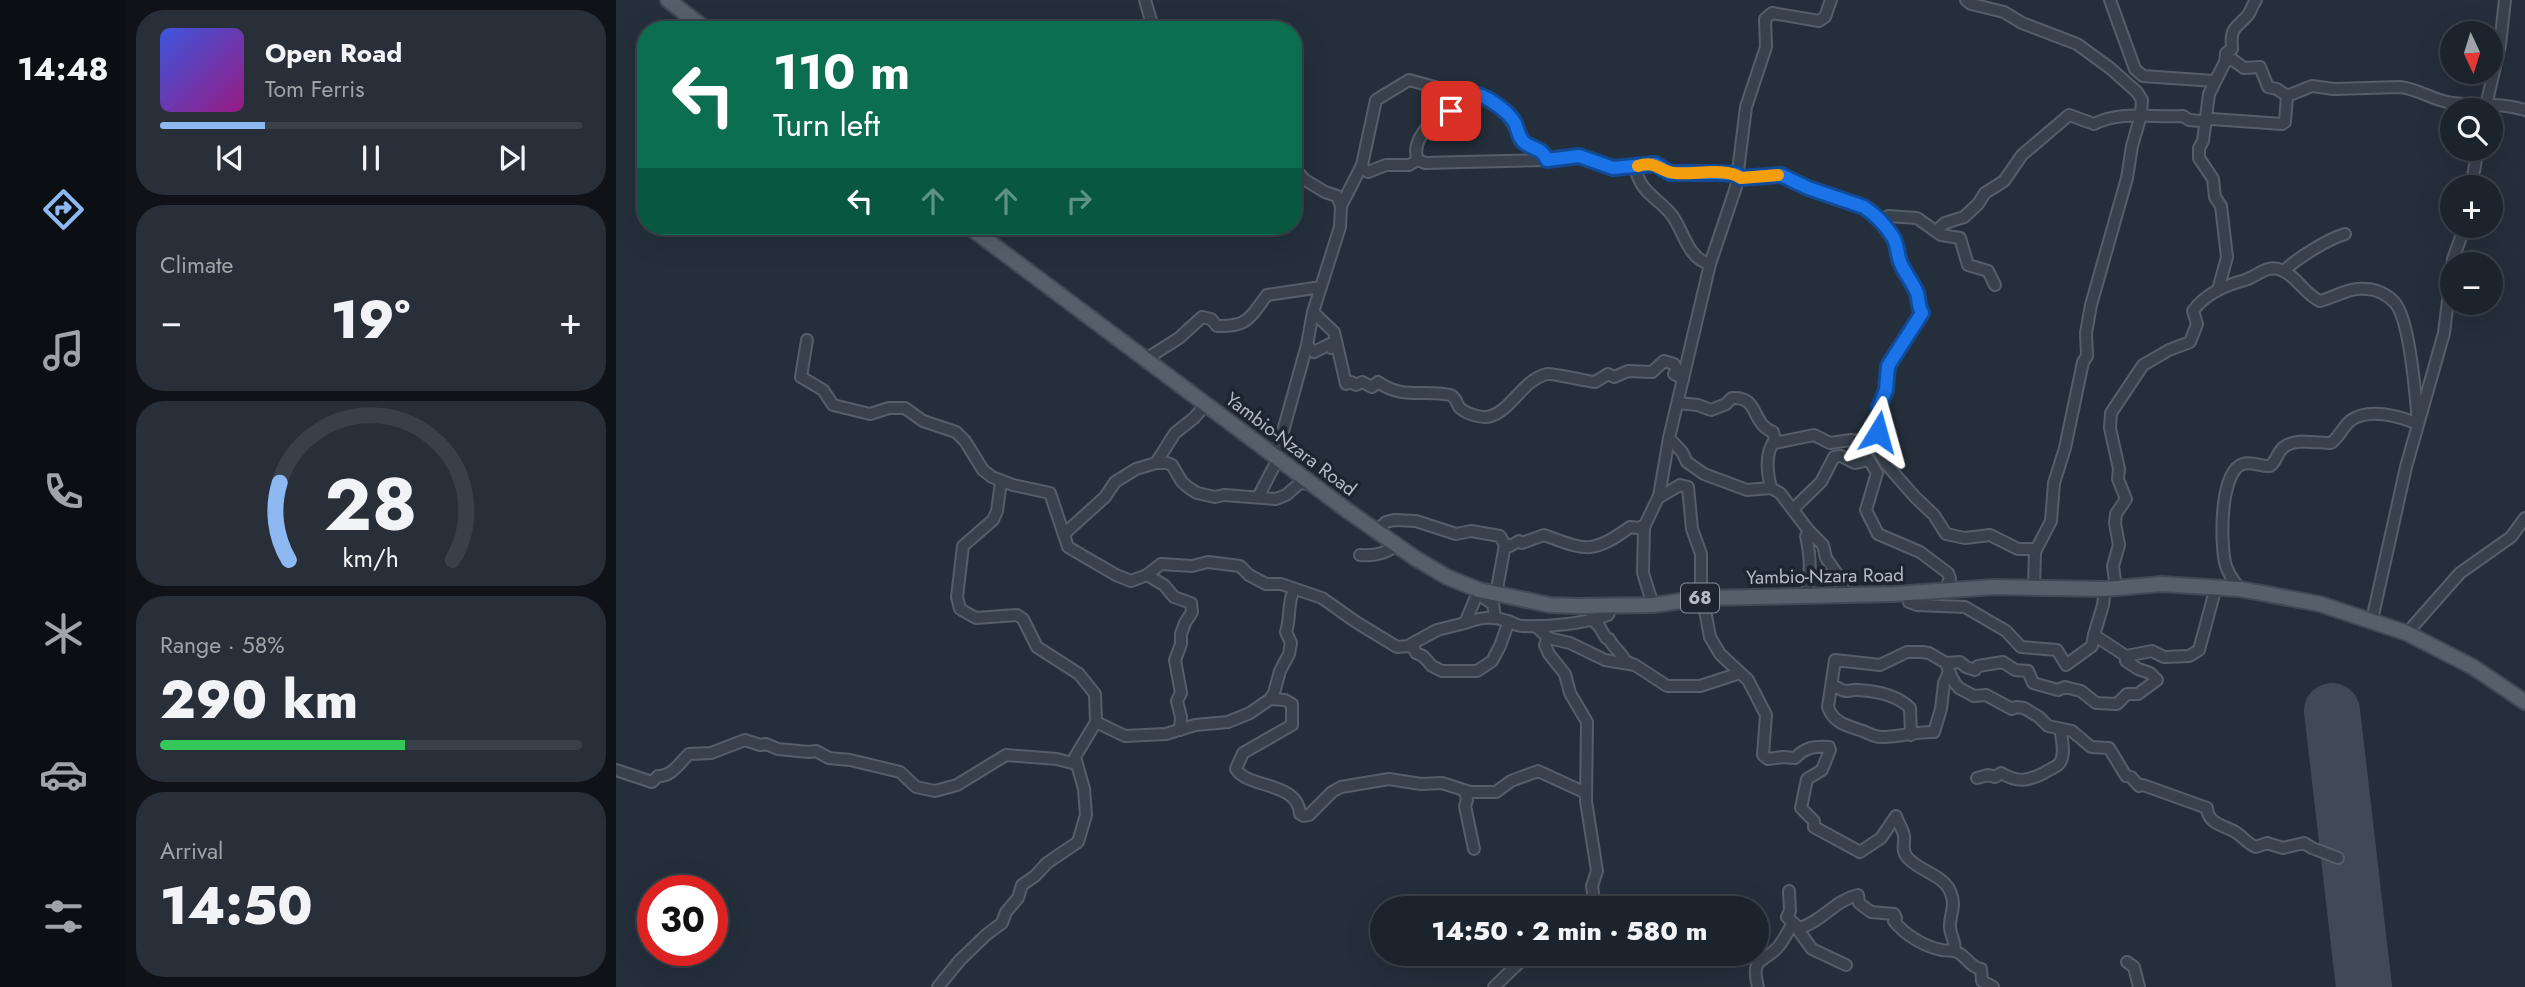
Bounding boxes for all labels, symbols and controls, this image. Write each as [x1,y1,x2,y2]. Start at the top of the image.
north arrow [2440,21,2502,84]
map controls [2440,21,2503,315]
text: Open Road [265,34,402,72]
text: 110 m [773,37,910,107]
text: 14:48 [17,46,109,92]
icon: left [658,49,749,140]
text: Tom Ferris [265,72,364,106]
pin [1421,81,1481,141]
icon: arrive [1432,92,1470,130]
button: search [2440,98,2503,161]
text: Turn left [773,102,880,148]
icon: previous [211,139,249,177]
icon: pause [352,139,390,177]
icon: next [493,139,531,177]
button: + [2440,175,2503,238]
icon: left [841,182,879,220]
icon: ahead [914,182,952,220]
icon: ahead [987,182,1025,220]
icon: right [1060,182,1098,220]
icon: directions [39,185,88,234]
text: Climate [160,248,233,282]
button: − [2440,252,2503,315]
text: 19° [331,282,410,358]
text: − [160,293,182,348]
text: + [559,293,582,348]
icon: music [39,326,88,375]
street label: Yambio-Nzara Road [1220,386,1362,502]
position arrow [1841,395,1915,469]
text: 28 [324,452,418,557]
icon: phone [39,467,88,516]
text: km/h [343,539,399,575]
street label: Yambio-Nzara Road [1746,561,1904,591]
road number: 68 [1681,584,1719,612]
icon: climate [39,609,88,658]
text: Range · 58% [160,628,284,662]
text: 290 km [160,662,358,738]
icon: car [39,750,88,799]
text: Arrival [160,834,223,868]
text: 14:50 [160,868,313,944]
speed limit sign: 30 [637,875,728,966]
icon: filters [39,892,88,941]
text: 14:50 · 2 min · 580 m [1432,912,1707,950]

